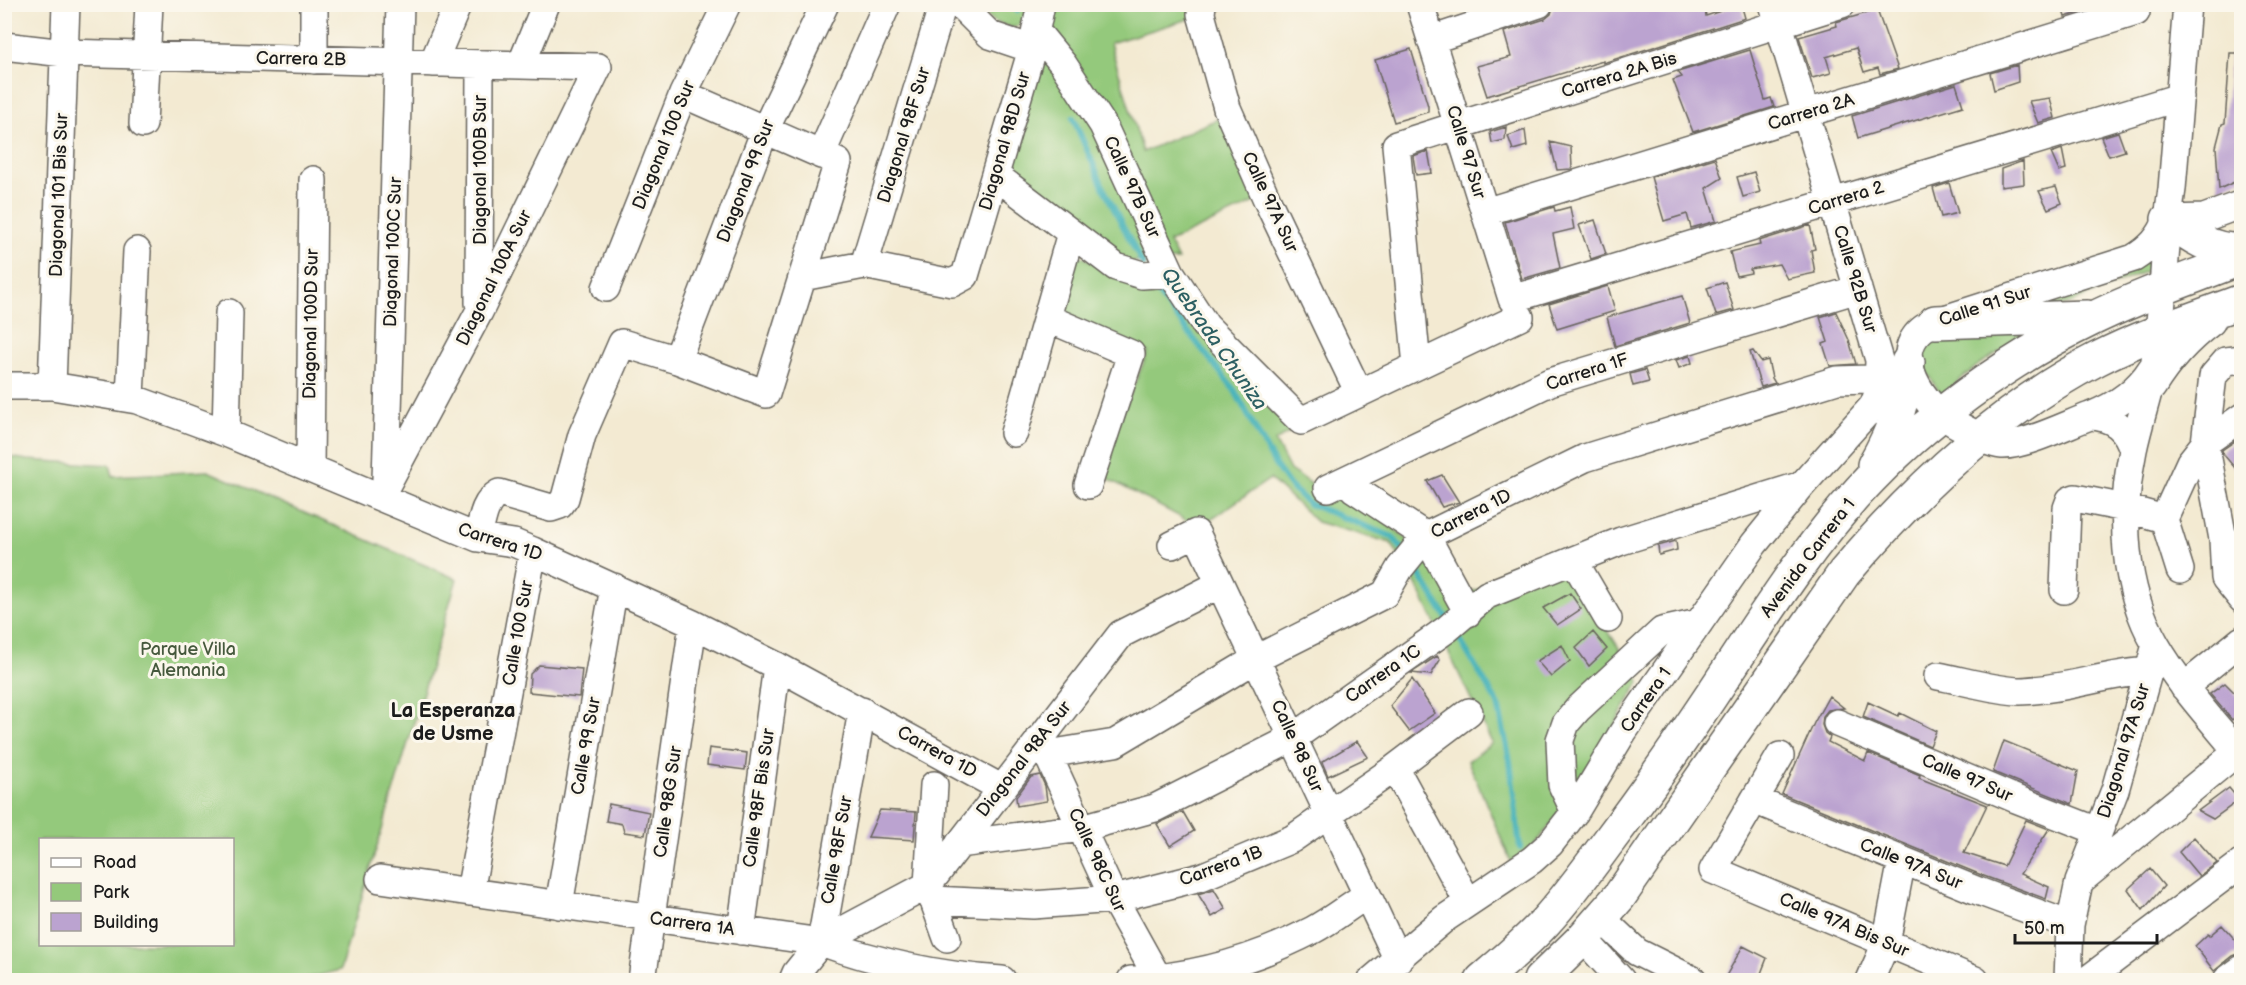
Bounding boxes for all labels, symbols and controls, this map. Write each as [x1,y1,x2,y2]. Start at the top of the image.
street label: Carrera 2A Bis [1559,47,1679,102]
street label: Carrera 2B [256,48,346,70]
street label: Diagonal 98F Sur [873,64,935,205]
street label: Diagonal 98D Sur [975,69,1035,213]
street label: Diagonal 100 Sur [629,77,700,213]
street label: Carrera 2A [1765,89,1857,135]
street label: Diagonal 100B Sur [470,95,491,245]
street label: Calle 97 Sur [1442,103,1490,202]
street label: Diagonal 101 Bis Sur [46,112,72,277]
street label: Diagonal 99 Sur [713,116,779,245]
street label: Calle 97B Sur [1099,133,1165,242]
street label: Calle 97A Sur [1238,148,1303,256]
street label: Diagonal 100C Sur [380,176,406,327]
street label: Carrera 2 [1806,176,1887,219]
street label: Diagonal 100A Sur [452,206,536,349]
street label: Calle 92B Sur [1829,223,1882,336]
street label: Diagonal 100D Sur [299,248,323,399]
water label: Quebrada Chuniza [1156,263,1272,415]
street label: Calle 91 Sur [1936,281,2034,331]
street label: Carrera 1F [1543,349,1631,395]
street label: Carrera 1D [1427,485,1515,543]
street label: Avenida Carrera 1 [1756,494,1860,622]
street label: Carrera 1D [455,518,545,566]
street label: Calle 100 Sur [498,578,538,687]
park label: Parque Villa Alemania [140,639,236,681]
street label: Carrera 1C [1341,640,1425,708]
street label: Carrera 1 [1616,663,1676,737]
street label: Diagonal 97A Sur [2094,681,2155,821]
street label: Calle 99 Sur [567,695,605,797]
street label: Diagonal 98A Sur [972,697,1076,821]
street label: Calle 98 Sur [1267,697,1328,796]
district label: La Esperanza de Usme [391,699,515,746]
street label: Carrera 1D [894,722,980,782]
street label: Calle 98F Bis Sur [739,727,779,869]
street label: Calle 98G Sur [650,744,686,859]
street label: Calle 97 Sur [1918,749,2016,807]
street label: Calle 98F Sur [817,794,857,906]
street label: Calle 98C Sur [1064,805,1130,916]
street label: Calle 97A Sur [1857,834,1966,894]
legend [39,838,234,946]
street label: Carrera 1B [1177,841,1265,891]
text: Road [93,852,137,873]
text: Park [93,882,129,903]
street label: Calle 97A Bis Sur [1776,888,1912,962]
scale bar [2015,907,2158,945]
street label: Carrera 1A [648,908,736,940]
text: Building [93,912,159,933]
text: 50 m [2024,918,2065,939]

